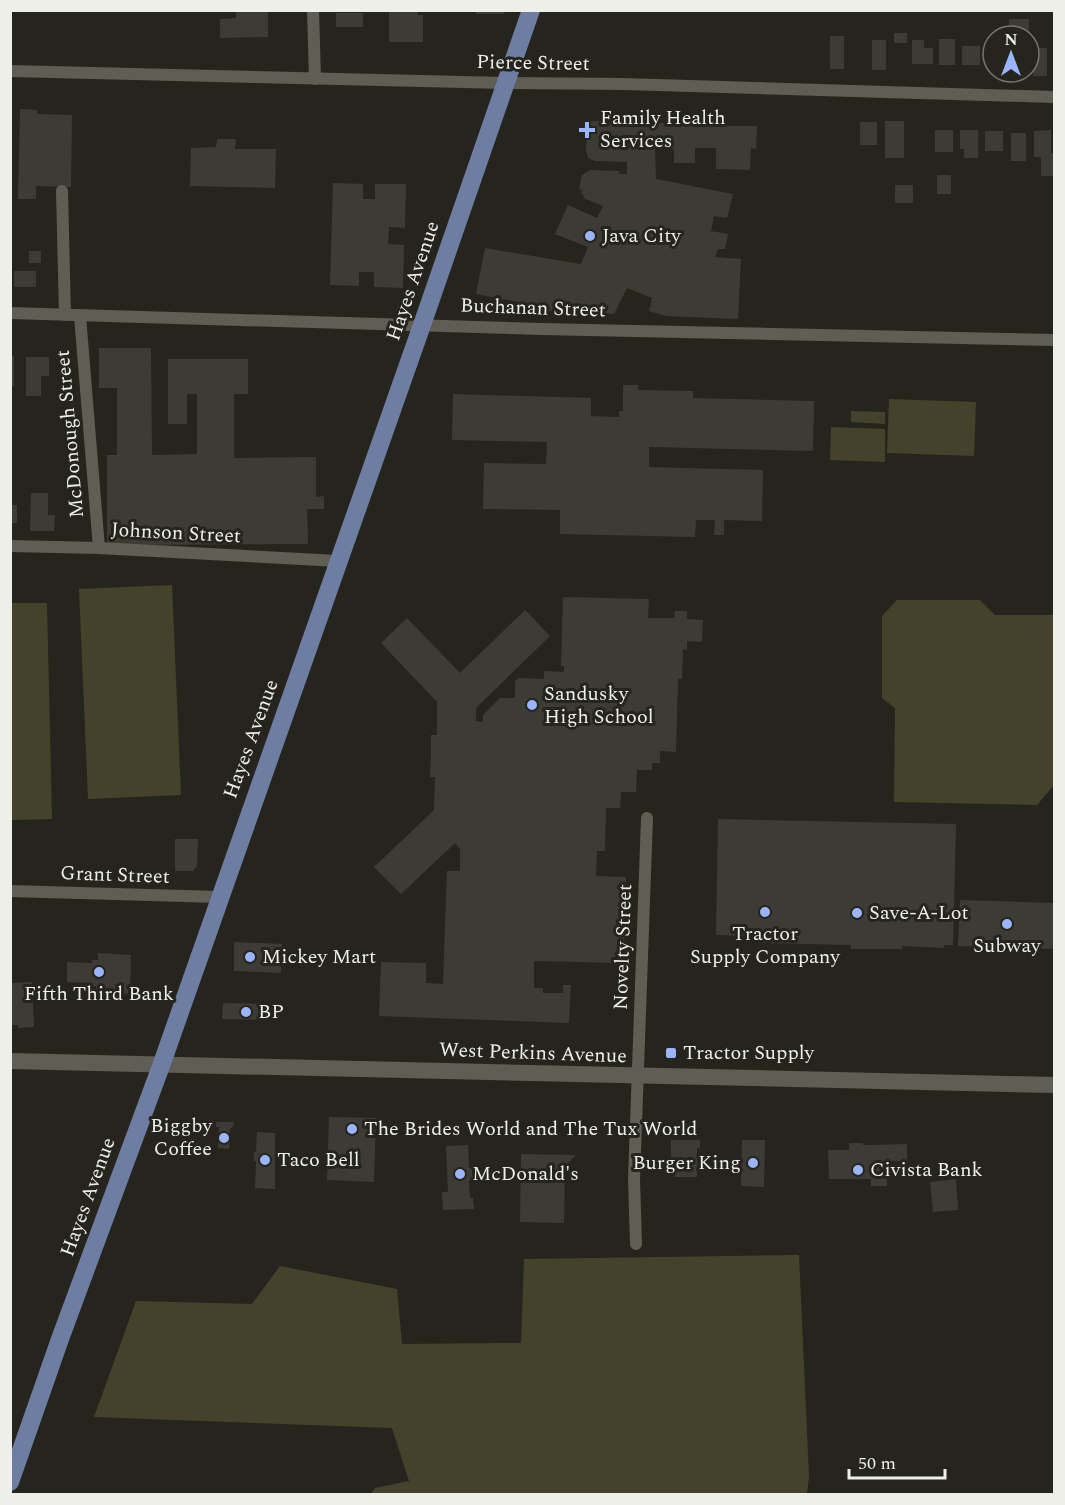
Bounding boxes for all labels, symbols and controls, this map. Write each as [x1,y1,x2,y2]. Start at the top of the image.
north arrow [981,24,1041,84]
text: N [1004,28,1018,52]
street label: Pierce Street [476,47,590,79]
place label: Family Health Services [600,103,726,156]
marker: Family Health Services [578,121,596,139]
street label: Hayes Avenue [378,217,448,345]
place label: Java City [602,221,682,251]
marker: Java City [583,229,597,243]
street label: Buchanan Street [460,290,606,326]
street label: McDonough Street [48,349,92,519]
street label: Johnson Street [110,515,242,551]
street label: Hayes Avenue [216,675,286,803]
place label: Sandusky High School [544,679,654,732]
marker: Sandusky High School [525,698,539,712]
street label: Grant Street [60,858,170,892]
street label: Novelty Street [606,883,640,1011]
place label: Save-A-Lot [869,898,969,928]
marker: Tractor Supply Company [758,905,772,919]
marker: Save-A-Lot [850,906,864,920]
marker: Subway [1000,917,1014,931]
place label: Tractor Supply Company [690,919,841,972]
place label: Subway [973,931,1042,961]
place label: Mickey Mart [262,942,376,972]
marker: Mickey Mart [243,950,257,964]
marker: Fifth Third Bank [92,965,106,979]
place label: Fifth Third Bank [24,979,174,1009]
place label: BP [258,997,284,1027]
marker: BP [239,1005,253,1019]
street label: West Perkins Avenue [439,1035,627,1071]
place label: Tractor Supply [683,1038,816,1068]
marker: Tractor Supply [664,1046,678,1060]
place label: Biggby Coffee [150,1111,213,1164]
place label: The Brides World and The Tux World [364,1114,698,1144]
marker: The Brides World and The Tux World [345,1122,359,1136]
marker: Biggby Coffee [217,1131,231,1145]
street label: Hayes Avenue [53,1133,123,1261]
place label: Taco Bell [277,1145,360,1175]
place label: Burger King [632,1148,741,1178]
marker: Taco Bell [258,1153,272,1167]
place label: Civista Bank [870,1155,983,1185]
marker: Burger King [746,1156,760,1170]
place label: McDonald's [472,1159,579,1189]
marker: Civista Bank [851,1163,865,1177]
marker: McDonald's [453,1167,467,1181]
scale bar [849,1442,945,1480]
text: 50 m [858,1450,896,1477]

